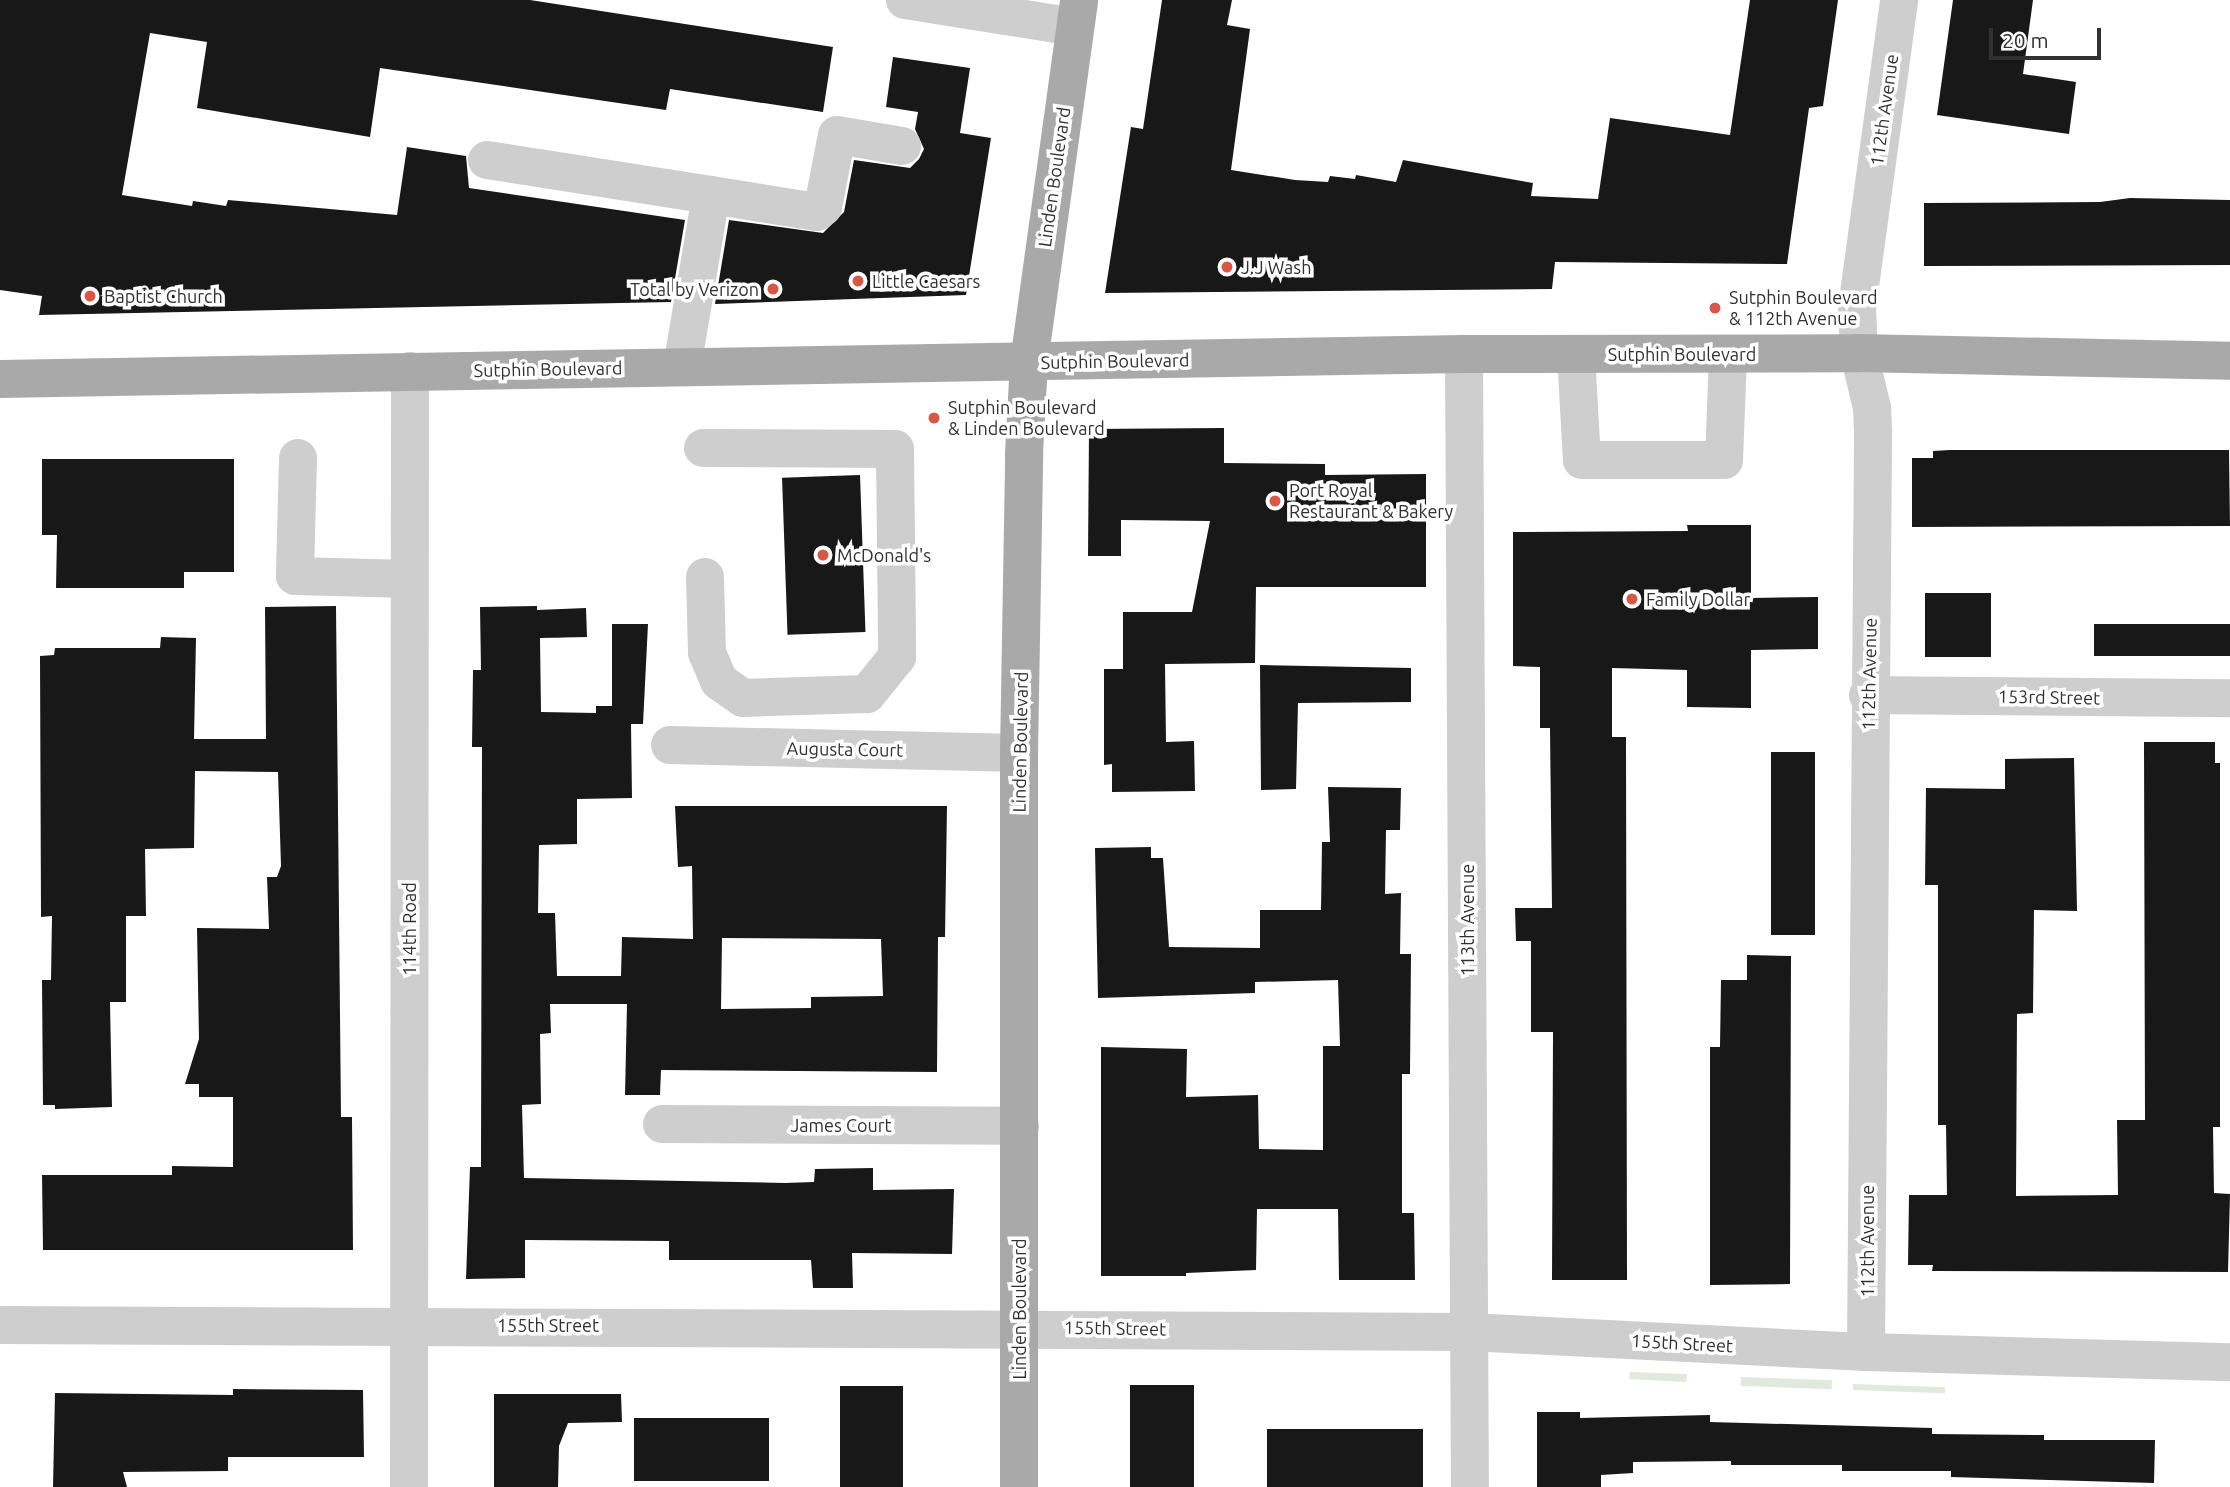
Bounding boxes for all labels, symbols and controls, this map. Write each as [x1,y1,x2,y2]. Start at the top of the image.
scale bar [1992,14,2104,58]
text: 20 m [2002,28,2049,52]
street label: 112th Avenue [1865,53,1903,167]
street label: Linden Boulevard [1033,106,1075,248]
place label: J.J Wash [1241,256,1311,278]
marker: J.J Wash [1219,259,1235,275]
place label: Little Caesars [872,270,980,292]
marker: Little Caesars [850,273,866,289]
place label: Total by Verizon [630,278,759,300]
marker: Total by Verizon [765,281,781,297]
place label: Baptist Church [104,285,223,307]
place label: Sutphin Boulevard & 112th Avenue [1729,287,1878,330]
marker: Baptist Church [82,288,98,304]
marker: Sutphin Boulevard & 112th Avenue [1707,300,1723,316]
street label: Sutphin Boulevard [1608,343,1756,365]
street label: Sutphin Boulevard [1041,349,1189,373]
street label: Sutphin Boulevard [474,357,622,381]
place label: Sutphin Boulevard & Linden Boulevard [948,397,1105,440]
marker: Sutphin Boulevard & Linden Boulevard [926,410,942,426]
place label: Port Royal Restaurant & Bakery [1289,480,1453,522]
marker: Port Royal Restaurant & Bakery [1267,493,1283,509]
place label: McDonald's [837,544,931,566]
marker: McDonald's [815,547,831,563]
place label: Family Dollar [1646,588,1750,610]
marker: Family Dollar [1624,591,1640,607]
street label: 112th Avenue [1857,618,1881,730]
street label: Linden Boulevard [1008,671,1032,813]
street label: 153rd Street [1998,685,2100,709]
street label: Augusta Court [787,737,903,761]
street label: 113th Avenue [1456,864,1478,976]
street label: 114th Road [398,882,420,976]
street label: James Court [790,1114,892,1136]
street label: 112th Avenue [1856,1185,1878,1297]
street label: Linden Boulevard [1008,1239,1030,1379]
street label: 155th Street [497,1314,599,1336]
street label: 155th Street [1064,1316,1166,1340]
street label: 155th Street [1630,1330,1734,1356]

